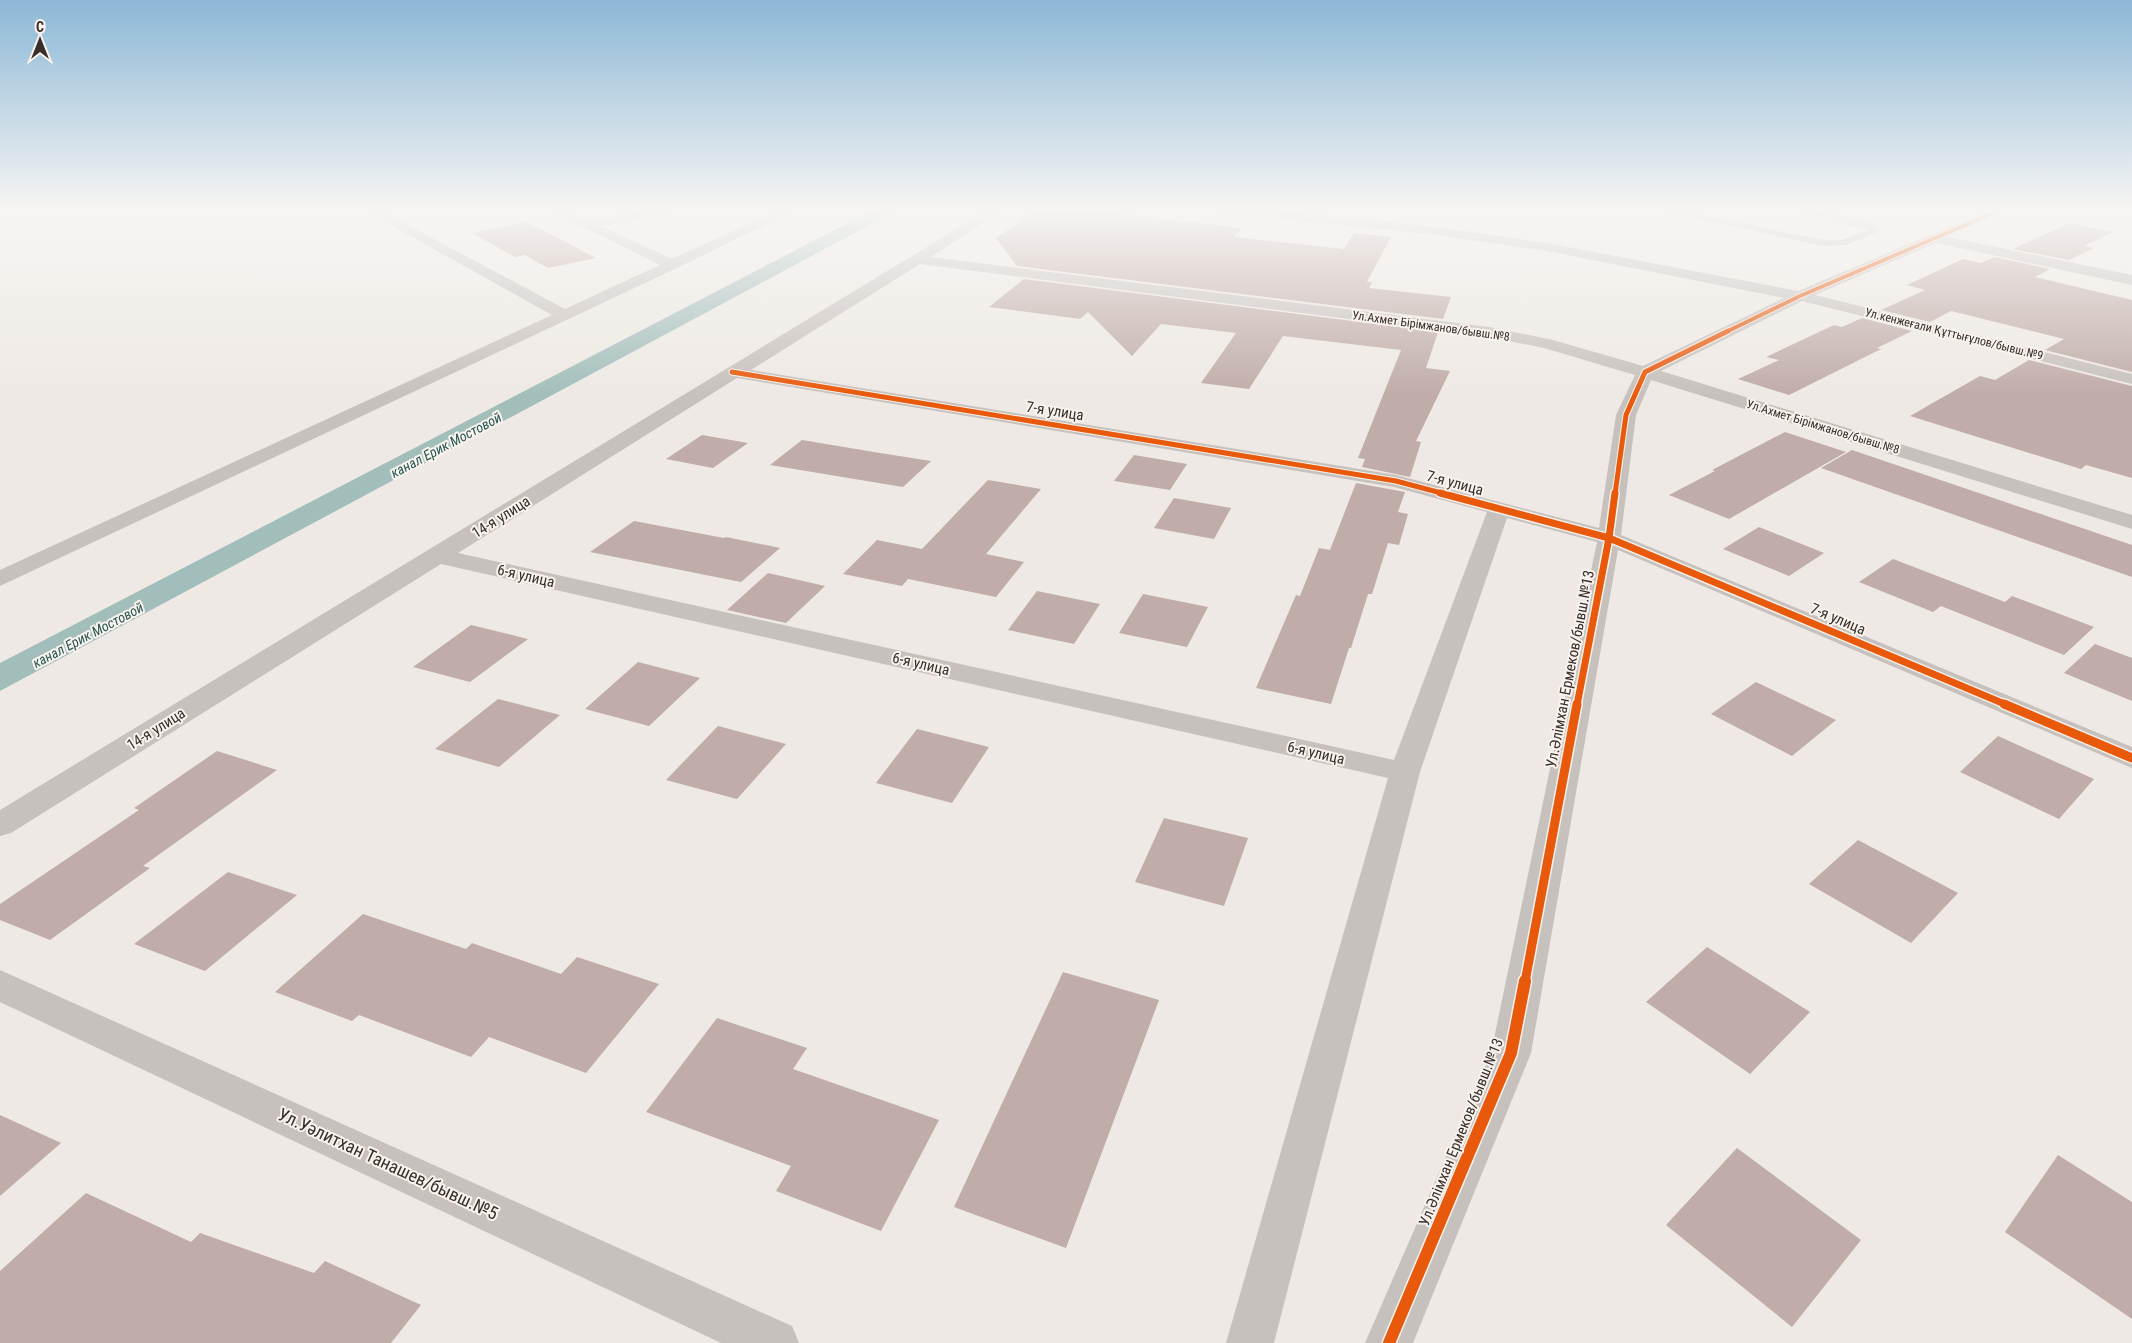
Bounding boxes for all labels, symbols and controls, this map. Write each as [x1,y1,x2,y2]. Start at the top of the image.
north arrow [15,15,65,65]
text: С [36,19,44,35]
street label: Ул.кенжеғали Құттығұлов/бывш.№9 [1863,305,2045,363]
street label: Ул.Ахмет Бірімжанов/бывш.№8 [1351,308,1511,344]
street label: Ул.Ахмет Бірімжанов/бывш.№8 [1745,397,1901,457]
street label: 7-я улица [1025,398,1085,424]
water label: канал Ерик Мостовой [388,409,504,481]
street label: 7-я улица [1425,467,1485,499]
street label: 14-я улица [468,492,534,542]
street label: 6-я улица [496,561,556,591]
street label: Ул.Әлімхан Ермеков/бывш.№13 [1542,569,1598,769]
water label: канал Ерик Мостовой [30,599,146,671]
street label: 7-я улица [1808,599,1868,639]
street label: 6-я улица [891,649,951,679]
street label: 14-я улица [123,704,189,754]
street label: 6-я улица [1286,738,1346,768]
street label: Ул.Әлімхан Ермеков/бывш.№13 [1415,1036,1507,1228]
street label: Ул.Уәлитхан Танашев/бывш.№5 [275,1103,502,1224]

